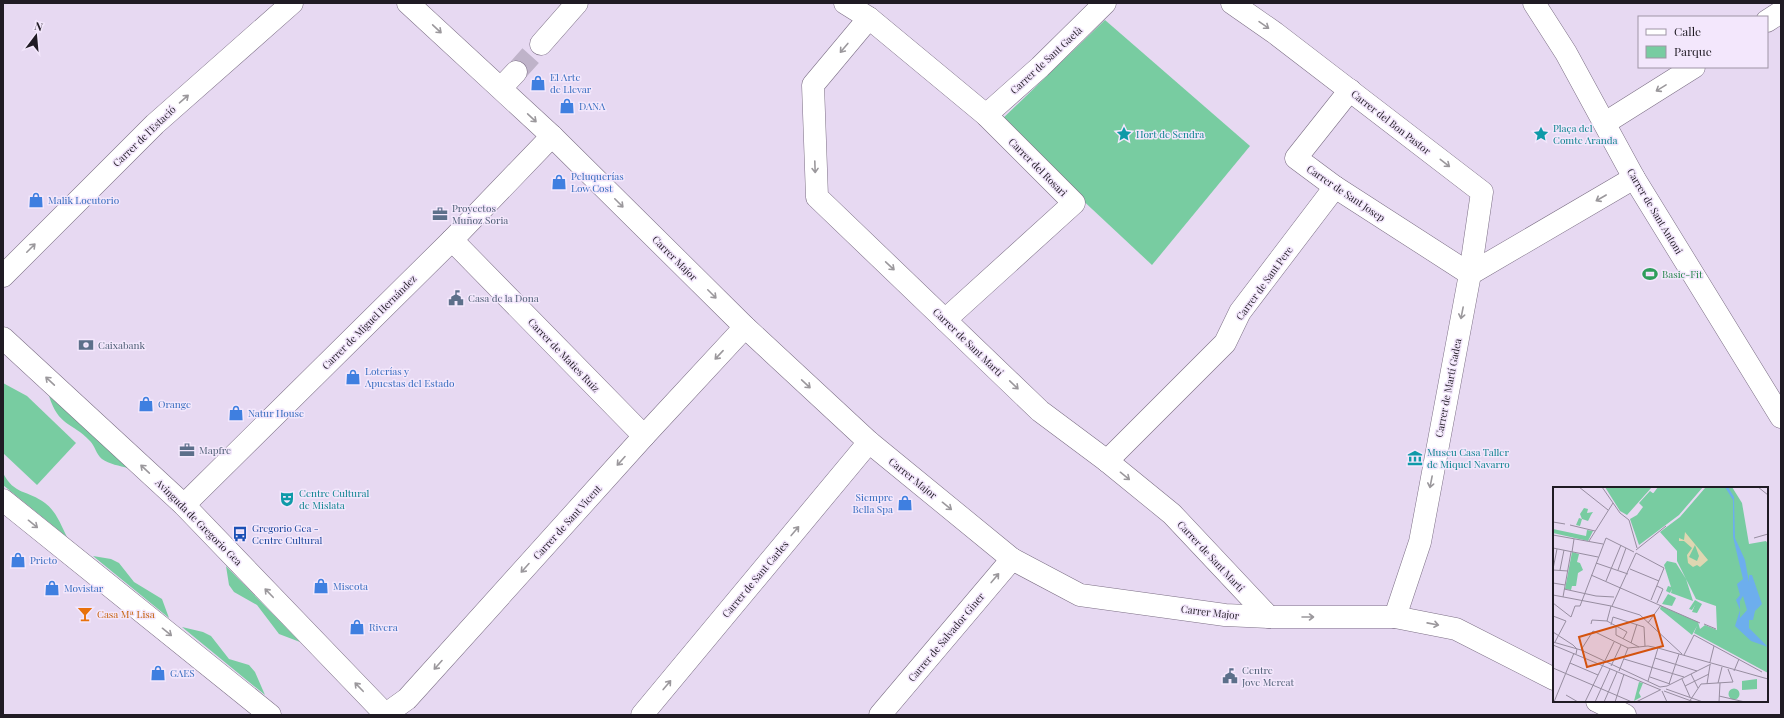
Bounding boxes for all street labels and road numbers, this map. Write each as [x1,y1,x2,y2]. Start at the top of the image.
street label: Carrer de Sant Gaetà [1007,23,1085,97]
street label: Carrer del Bon Pastor [1348,86,1434,158]
street label: Carrer de l'Estació [109,102,179,170]
street label: Carrer del Rosari [1006,135,1070,199]
street label: Carrer de Sant Josep [1304,162,1388,225]
street label: Carrer de Sant Antoni [1624,165,1686,257]
street label: Carrer Major [649,232,701,284]
street label: Carrer de Sant Pere [1232,243,1296,323]
street label: Carrer de Miguel Hernández [319,272,419,372]
street label: Carrer de Sant Martí [930,305,1006,379]
street label: Carrer de Maties Ruiz [525,315,603,395]
street label: Carrer de Martí Gadea [1432,337,1464,439]
street label: Carrer Major [886,454,941,502]
street label: Avinguda de Gregorio Gea [152,475,245,568]
street label: Carrer de Sant Vicent [530,481,605,562]
street label: Carrer de Sant Martí [1174,517,1248,595]
street label: Carrer de Sant Carles [719,538,791,620]
street label: Carrer de Salvador Giner [905,589,988,684]
street label: Carrer Major [1180,601,1240,623]

